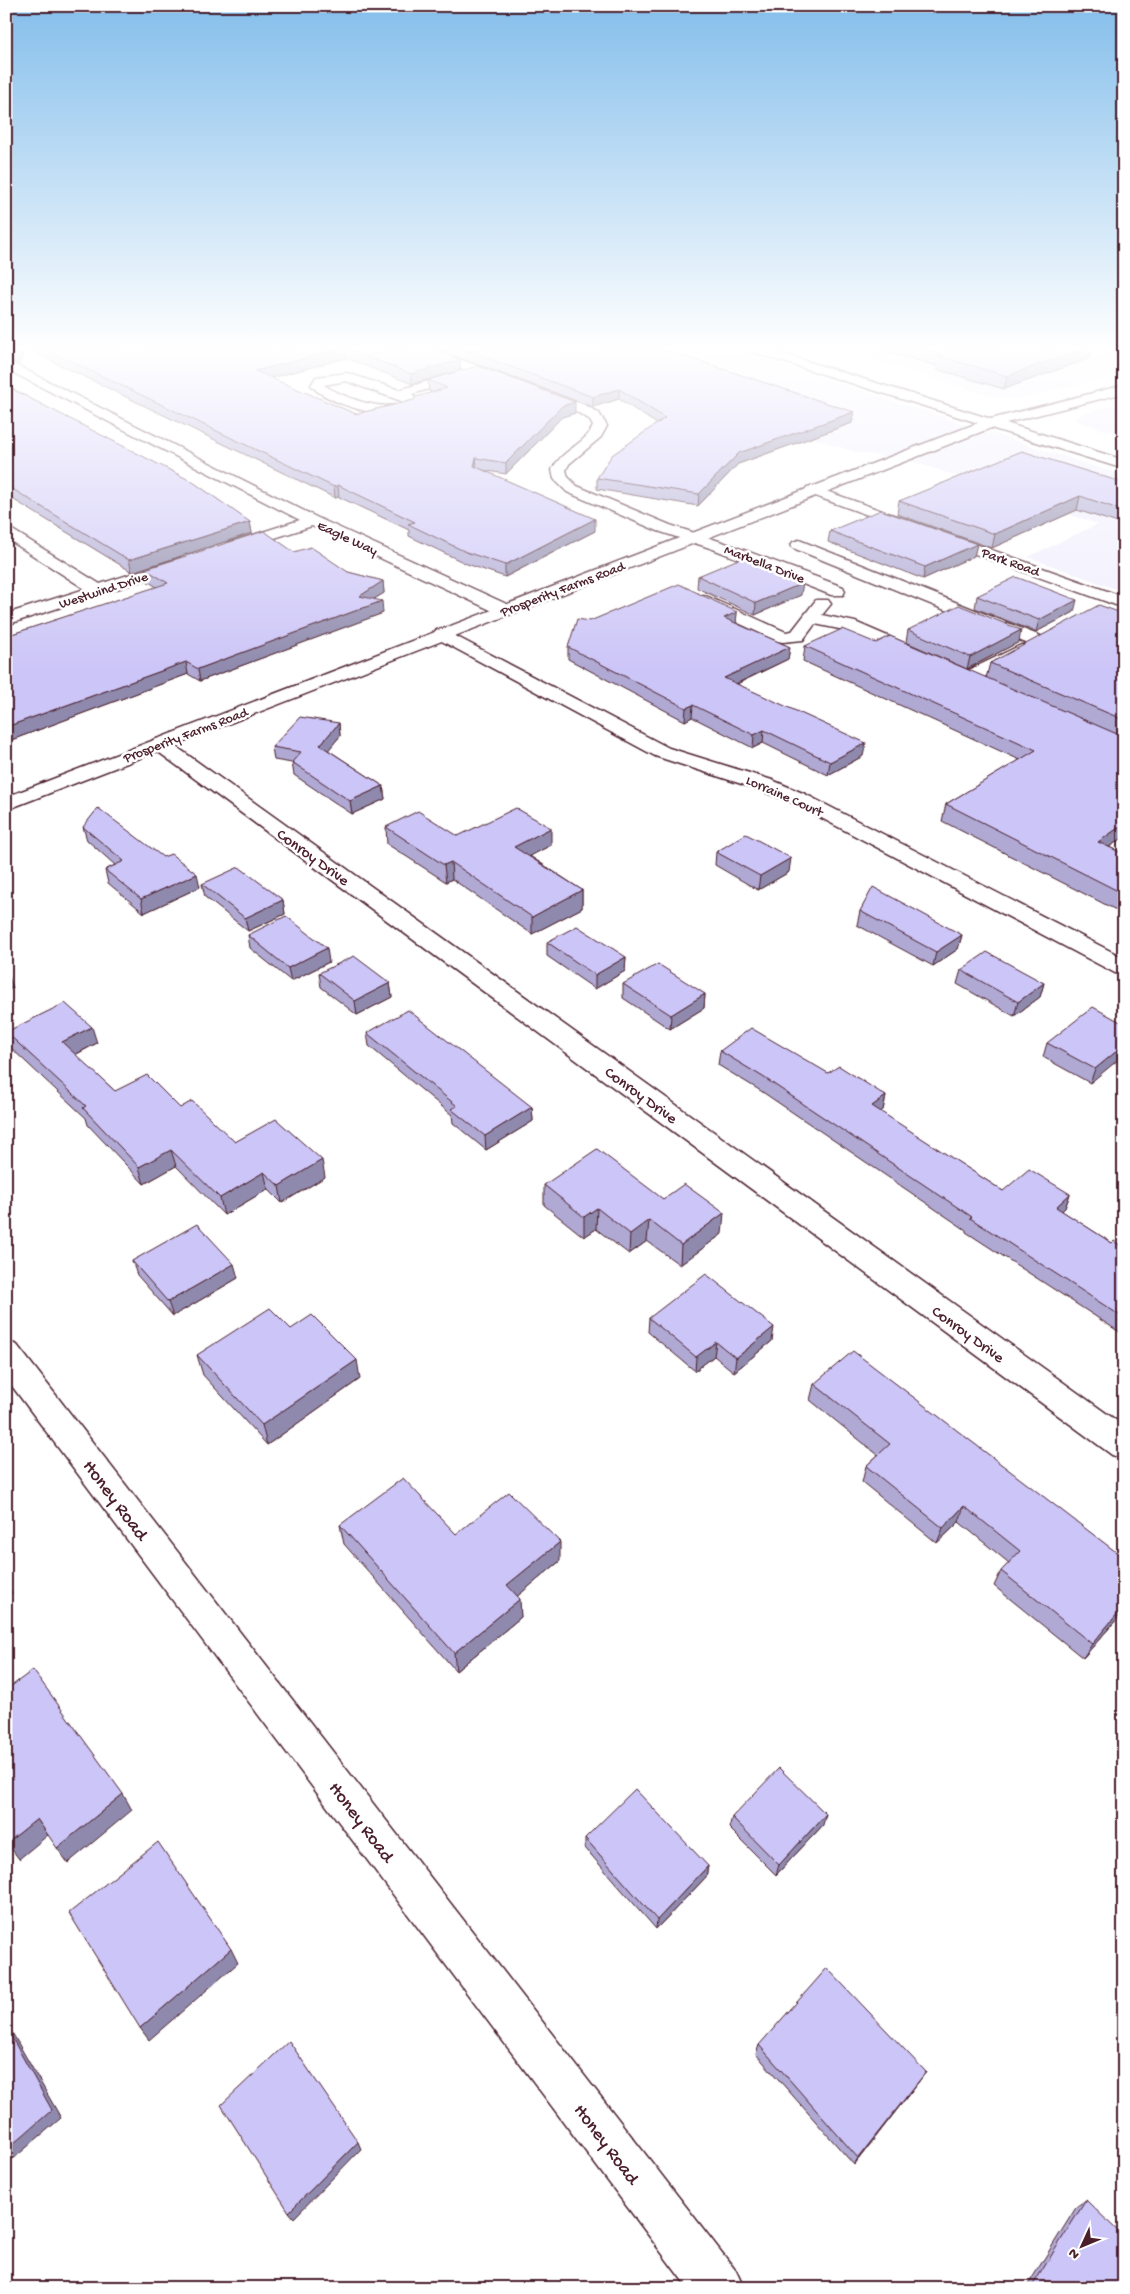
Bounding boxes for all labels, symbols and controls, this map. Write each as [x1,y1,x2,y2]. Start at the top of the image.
street label: Eagle Way [314,518,380,561]
street label: Marbella Drive [721,542,807,589]
street label: Park Road [978,545,1043,582]
street label: Prosperity Farms Road [497,558,629,622]
street label: Westwind Drive [57,569,151,614]
street label: Prosperity Farms Road [120,704,252,768]
street label: Lorraine Court [743,773,826,822]
street label: Conroy Drive [272,826,353,892]
street label: Conroy Drive [600,1064,681,1130]
street label: Conroy Drive [927,1303,1008,1369]
street label: Honey Road [76,1456,153,1547]
street label: Honey Road [322,1778,399,1869]
street label: Honey Road [567,2100,644,2191]
north arrow [1058,2222,1108,2272]
text: N [1065,2244,1084,2262]

